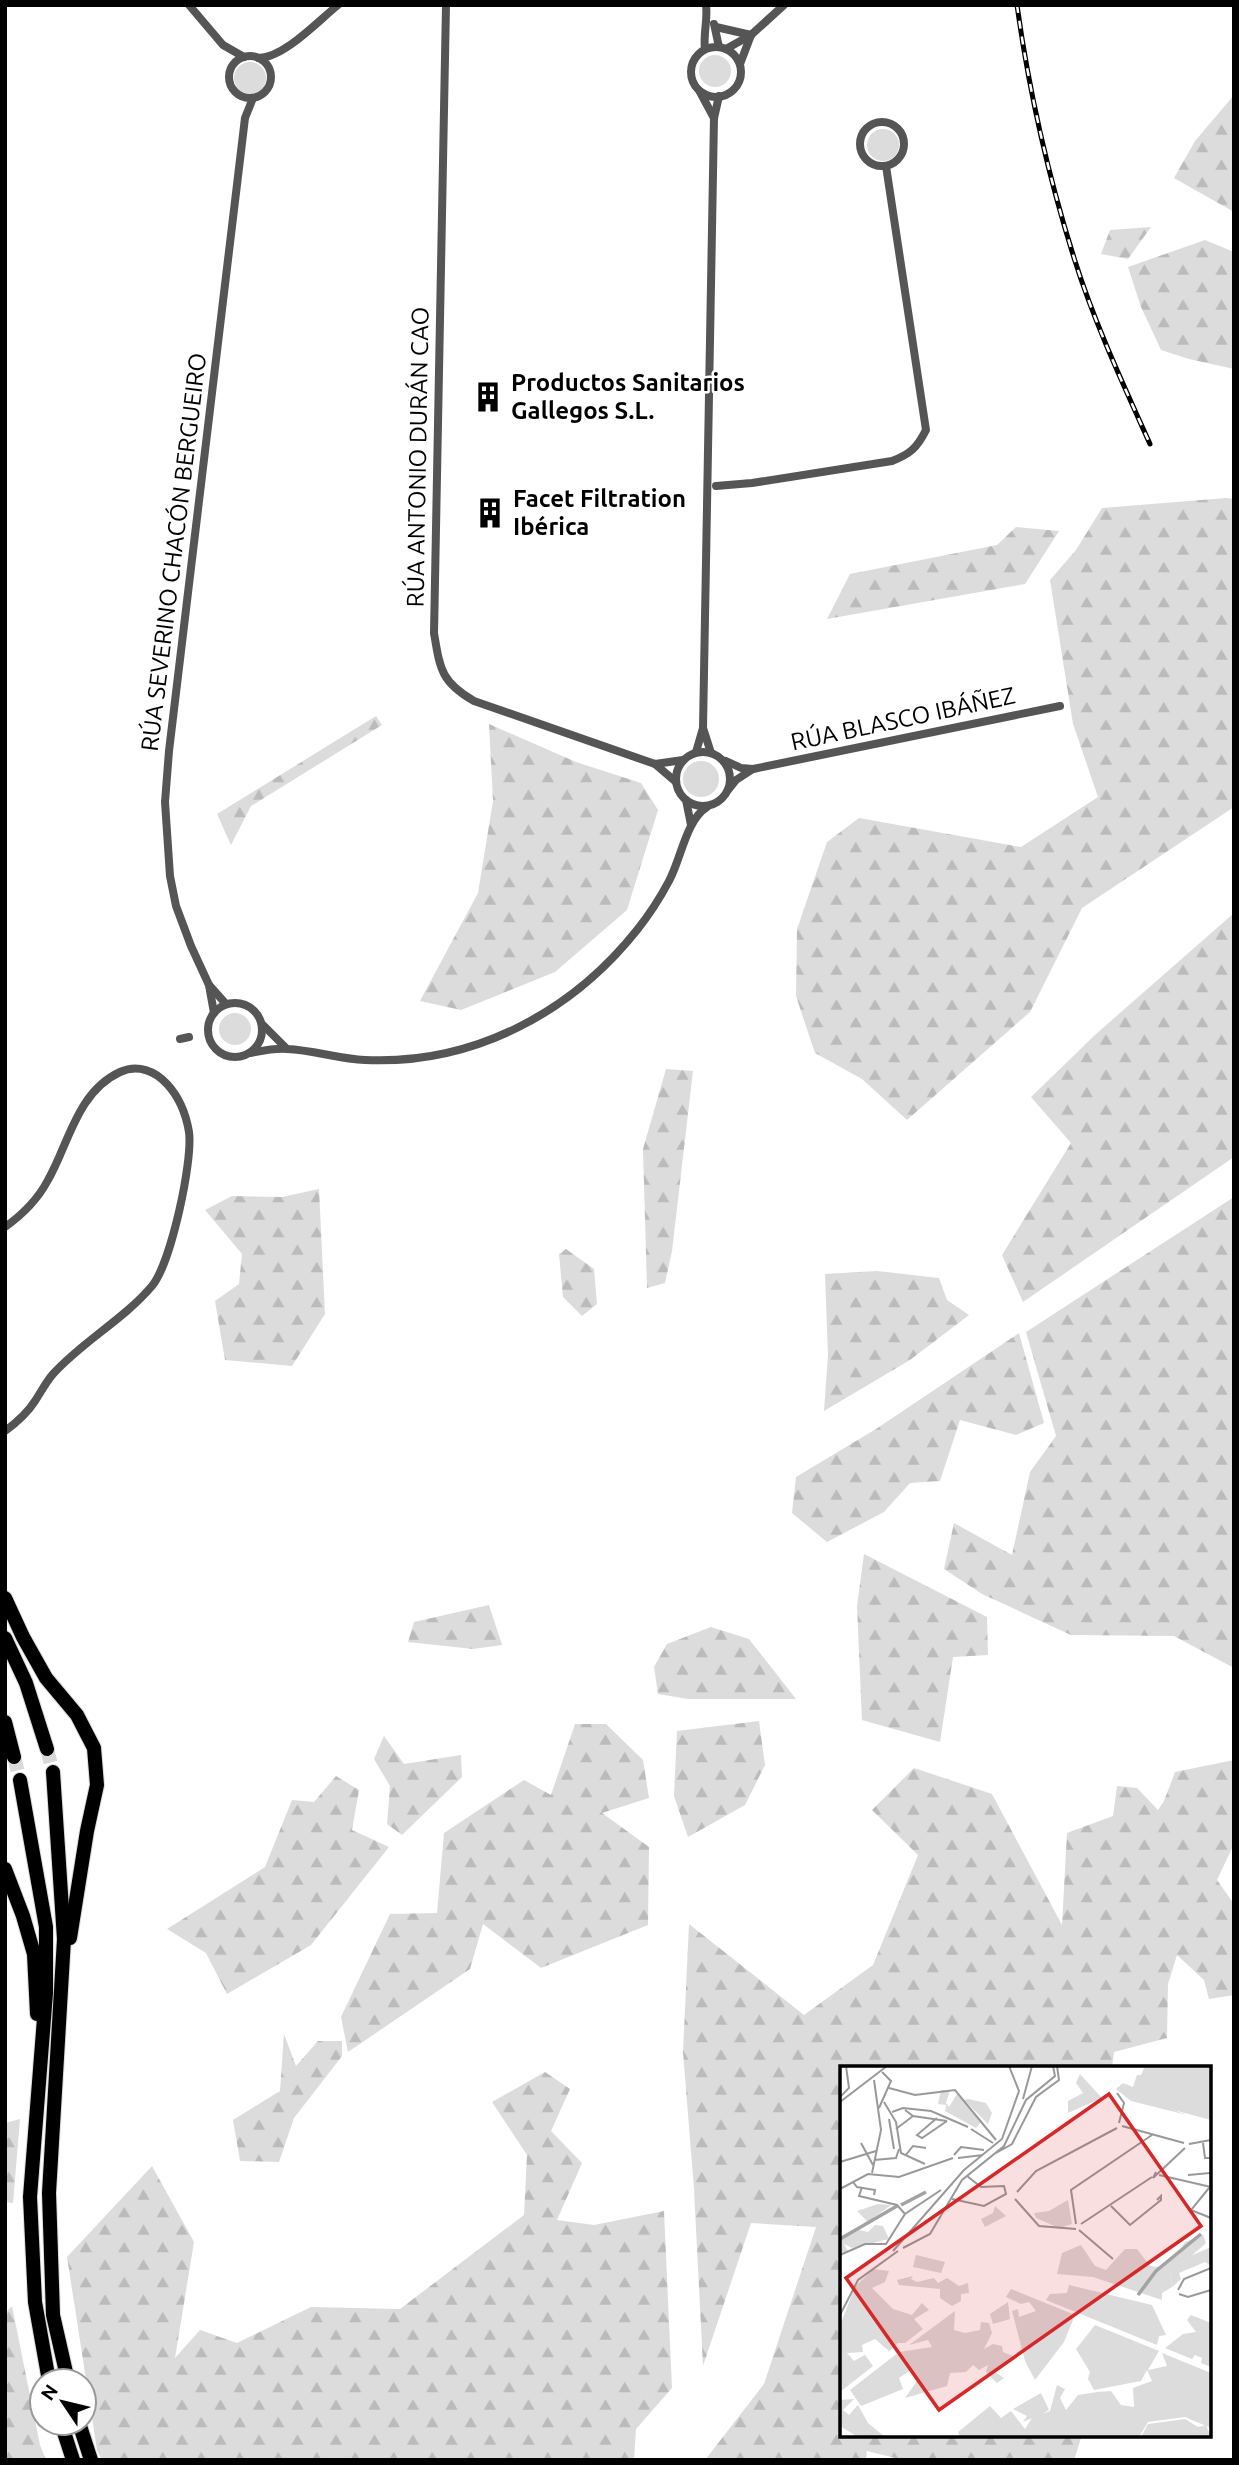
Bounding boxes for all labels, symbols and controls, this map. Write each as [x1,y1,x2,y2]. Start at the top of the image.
street label: RÚA ANTONIO DURÁN CAO [400,306,434,607]
street label: RÚA SEVERINO CHACÓN BERGUEIRO [135,351,211,753]
place label: Productos Sanitarios Gallegos S.L. [511,369,745,424]
building icon: Productos Sanitarios Gallegos S.L. [471,380,505,414]
place label: Facet Filtration Ibérica [513,485,686,540]
building icon: Facet Filtration Ibérica [473,496,507,530]
street label: RÚA BLASCO IBÁÑEZ [788,681,1018,756]
inset map [840,2066,1211,2437]
north arrow [28,2367,98,2437]
text: N [36,2380,62,2404]

